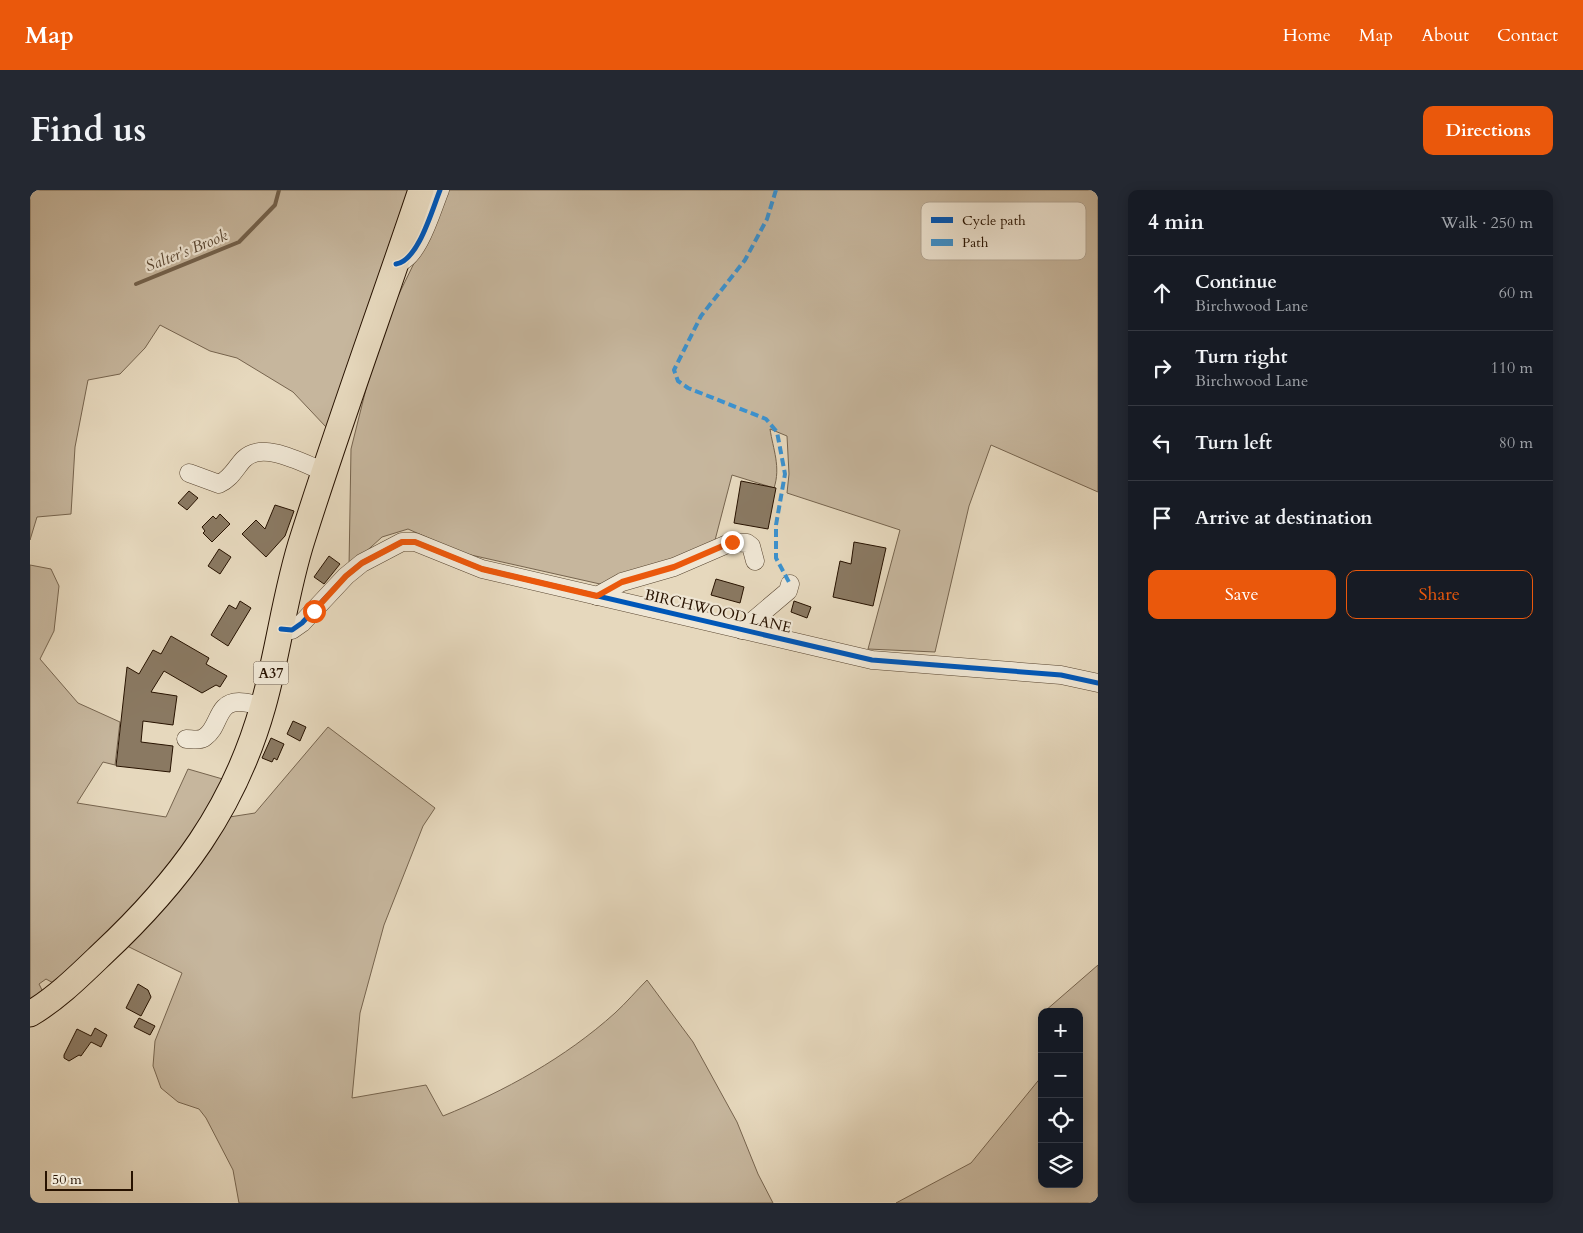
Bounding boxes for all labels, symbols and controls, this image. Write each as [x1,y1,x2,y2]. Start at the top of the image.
text: Map [25,19,74,52]
text: Home [1283,23,1331,48]
text: Map [1359,23,1393,48]
text: About [1421,23,1469,48]
text: Contact [1497,23,1558,48]
text: Find us [30,106,146,154]
button: Directions [1423,106,1553,155]
legend [921,202,1086,260]
text: 4 min [1148,208,1204,237]
text: Cycle path [962,211,1026,230]
text: Walk · 250 m [1441,212,1533,234]
water label: Salter's Brook [142,224,231,277]
text: Path [962,233,989,252]
text: Continue [1195,269,1277,295]
icon: ahead [1148,279,1176,307]
text: 60 m [1499,282,1533,304]
text: Birchwood Lane [1195,295,1308,317]
text: Turn right [1195,344,1287,370]
icon: right [1148,354,1176,382]
text: 110 m [1491,357,1533,379]
text: Birchwood Lane [1195,370,1308,392]
icon: left [1148,429,1176,457]
text: Turn left [1195,430,1272,456]
text: 80 m [1499,432,1533,454]
icon: arrive [1148,504,1176,532]
text: Arrive at destination [1195,505,1372,531]
route end [721,531,744,554]
button: Save [1148,570,1336,619]
button: Share [1346,570,1533,619]
street label: BIRCHWOOD LANE [643,584,793,638]
route start [303,600,326,623]
road number: A37 [254,662,288,684]
map controls [1038,1008,1083,1188]
button: + [1038,1008,1083,1053]
button: − [1038,1053,1083,1098]
button: locate [1038,1098,1083,1143]
button: layers [1038,1143,1083,1188]
scale bar [45,1168,132,1191]
text: 50 m [52,1170,82,1189]

